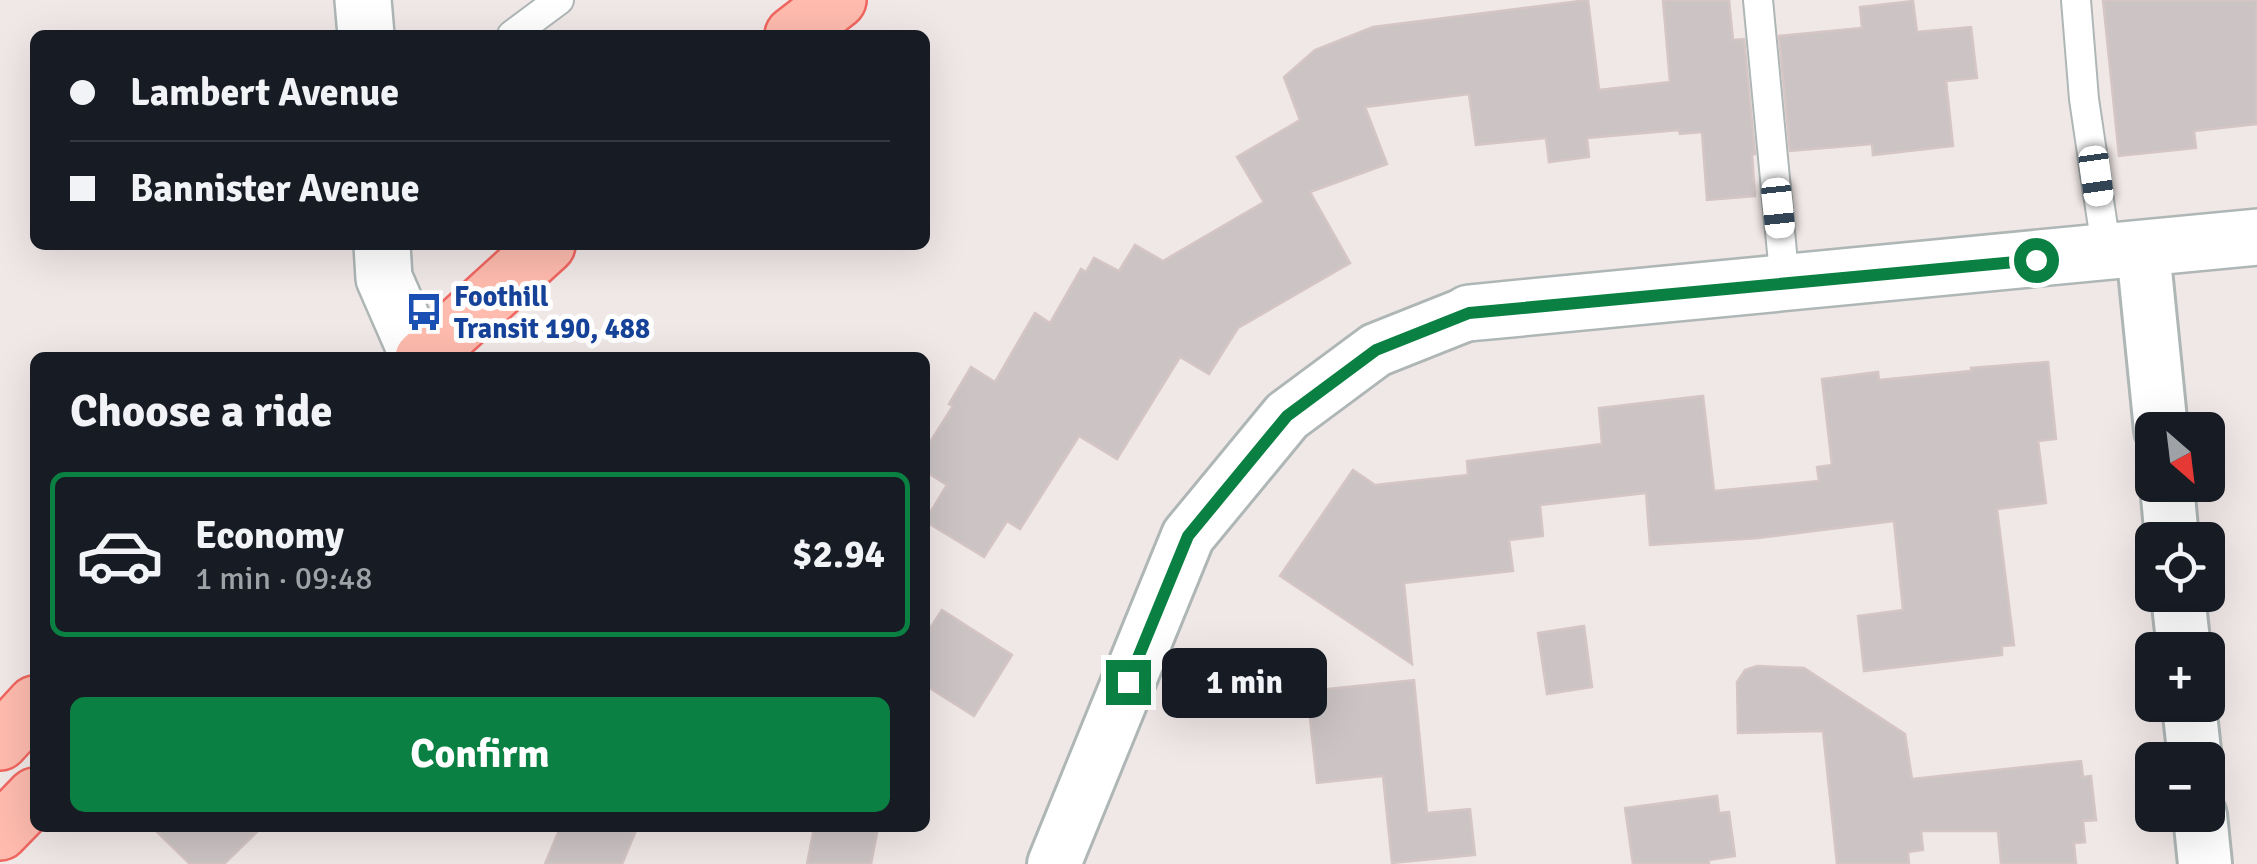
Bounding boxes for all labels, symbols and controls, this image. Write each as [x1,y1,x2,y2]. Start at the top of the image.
text: Lambert Avenue [130,69,399,116]
car [2077,144,2115,208]
text: Bannister Avenue [130,165,420,212]
car [1760,177,1796,239]
route start [2014,238,2059,283]
place label: Foothill Transit 190, 488 [454,280,650,346]
bus stop icon: Foothill Transit 190, 488 [403,291,445,333]
text: Choose a ride [70,384,333,439]
north arrow [2135,412,2225,502]
map controls [2135,412,2225,832]
icon: car [75,510,165,600]
text: Economy [195,512,344,559]
button: locate [2135,522,2225,612]
text: $2.94 [792,531,885,578]
text: 1 min · 09:48 [195,559,373,598]
button: + [2135,632,2225,722]
callout: 1 min [1163,647,1328,717]
route end [1106,660,1151,705]
text: 1 min [1206,663,1283,702]
button: Confirm [70,697,890,812]
button: − [2135,742,2225,832]

